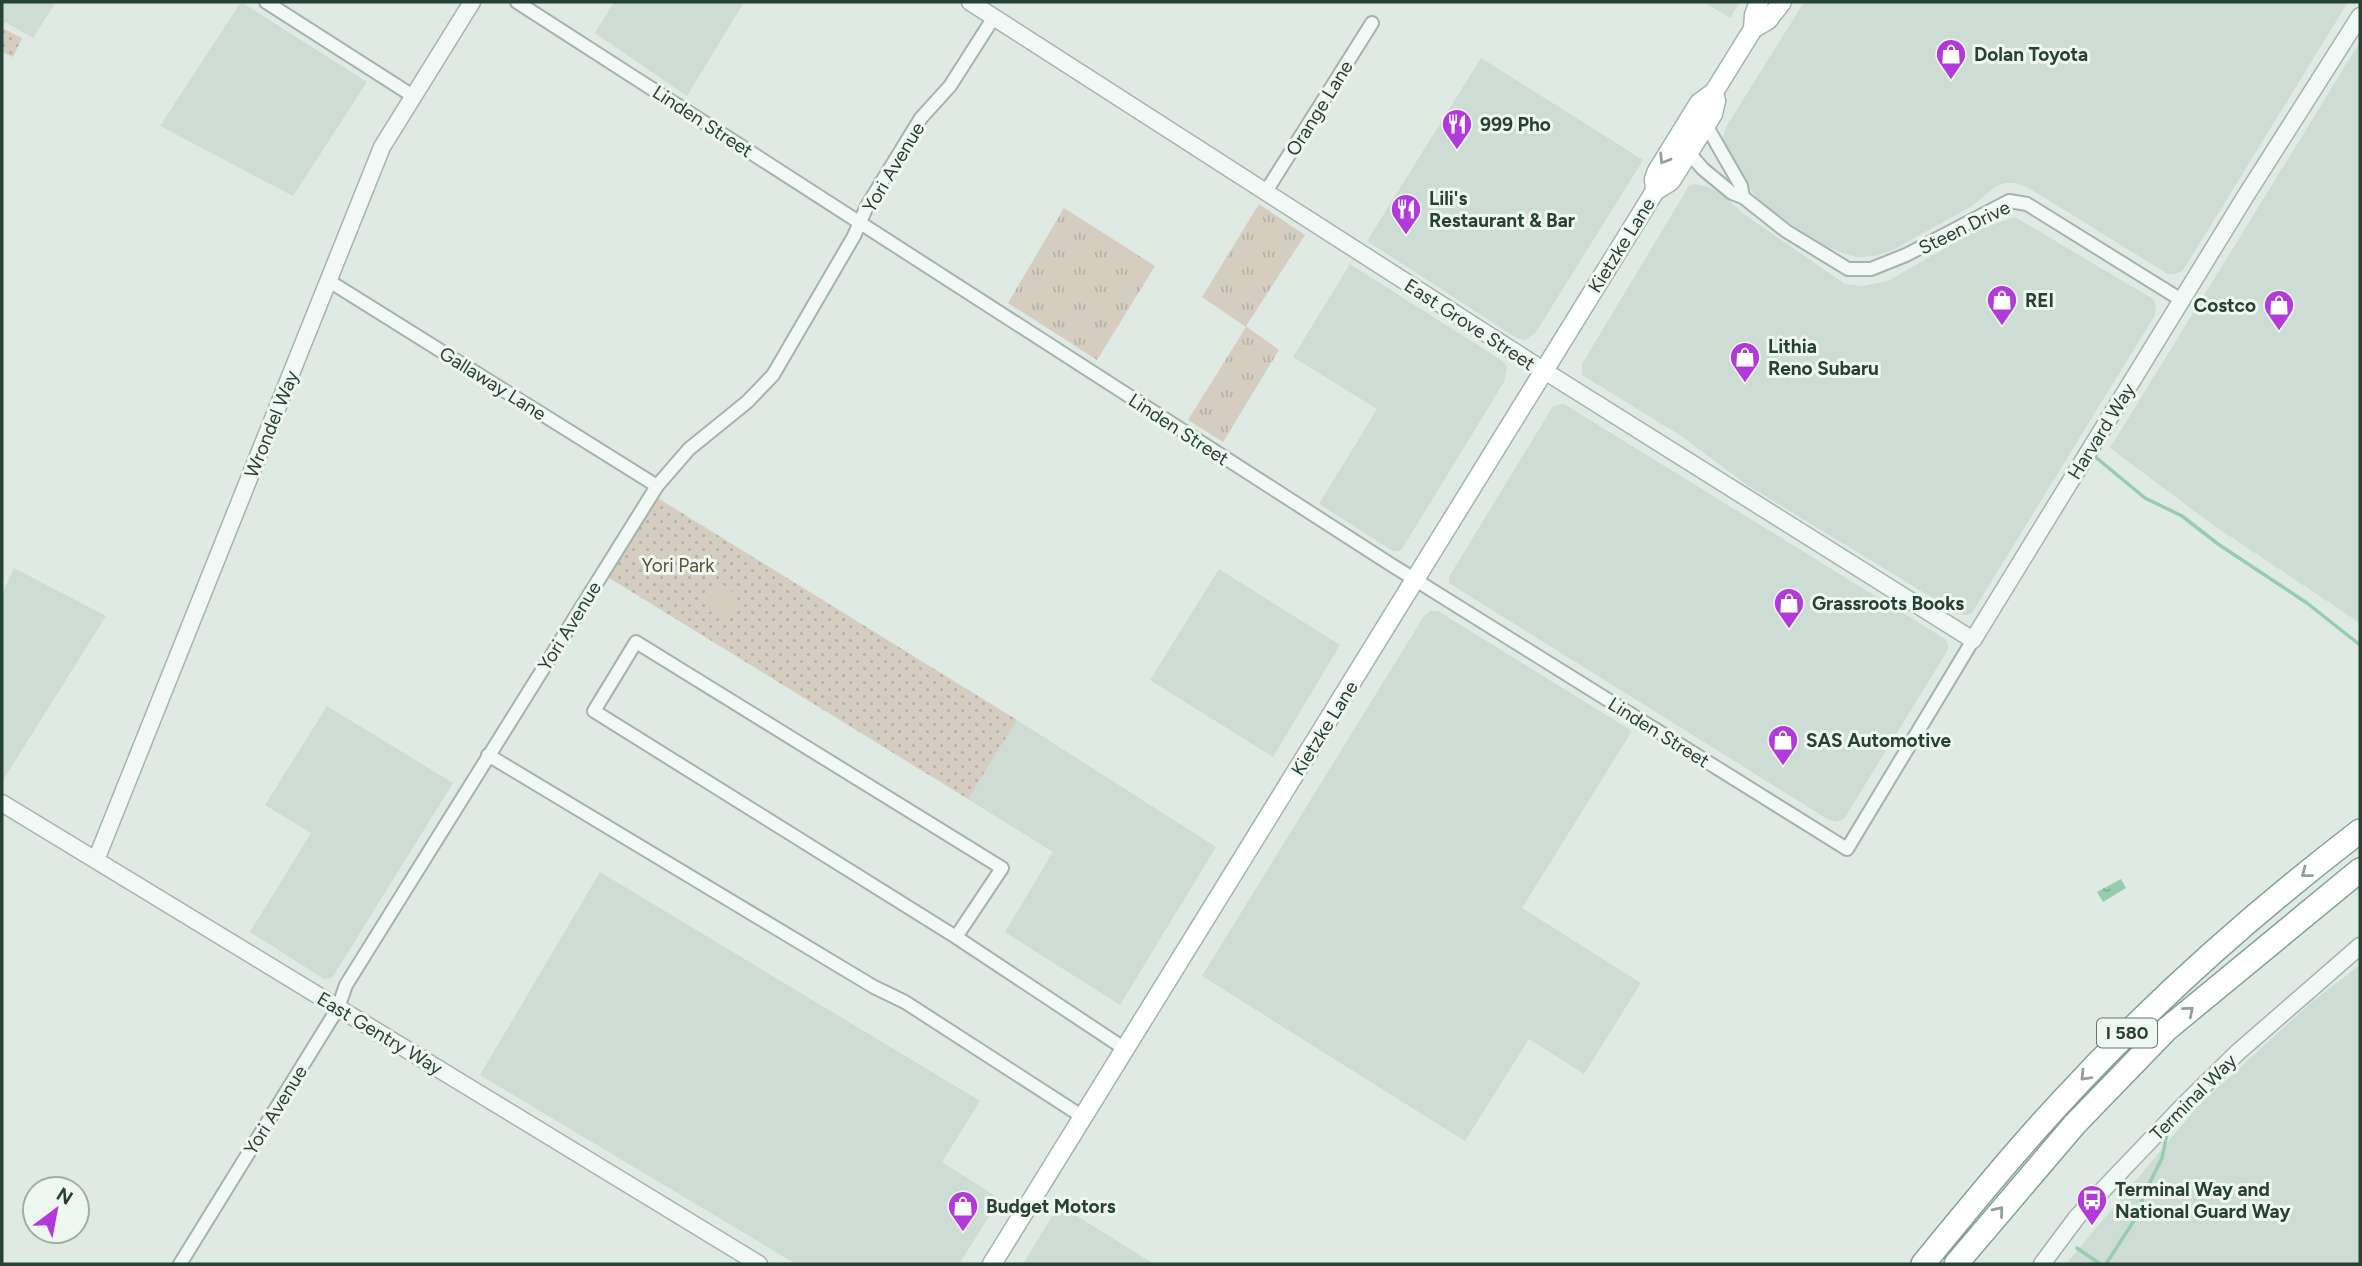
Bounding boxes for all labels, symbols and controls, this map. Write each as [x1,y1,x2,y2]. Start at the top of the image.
shop icon: Dolan Toyota [1934,37,1968,81]
place label: Dolan Toyota [1974,43,2088,66]
street label: Orange Lane [1281,56,1358,160]
street label: Linden Street [648,80,757,162]
restaurant icon: 999 Pho [1440,107,1474,151]
place label: 999 Pho [1480,113,1551,136]
street label: Yori Avenue [858,118,929,217]
one-way arrow [1660,151,1673,164]
place label: Lili's Restaurant & Bar [1429,187,1575,232]
restaurant icon: Lili's Restaurant & Bar [1389,192,1423,236]
street label: Kietzke Lane [1583,194,1660,297]
street label: Steen Drive [1915,195,2014,259]
street label: East Grove Street [1400,274,1539,375]
shop icon: REI [1985,283,2019,327]
shop icon: Costco [2262,288,2296,332]
place label: REI [2025,289,2054,312]
place label: Costco [2193,294,2256,317]
place label: Lithia Reno Subaru [1768,335,1879,380]
shop icon: Lithia Reno Subaru [1728,340,1762,384]
street label: Gallaway Lane [435,341,550,425]
street label: Wrondel Way [240,367,303,481]
street label: Harvard Way [2063,379,2140,484]
street label: Linden Street [1124,388,1233,470]
park label: Yori Park [641,554,715,577]
street label: Yori Avenue [533,577,606,675]
shop icon: Grassroots Books [1772,586,1806,630]
place label: Grassroots Books [1812,592,1964,615]
street label: Kietzke Lane [1286,677,1363,780]
street label: Linden Street [1604,692,1714,773]
shop icon: SAS Automotive [1766,723,1800,767]
place label: SAS Automotive [1806,729,1952,752]
one-way arrow [2302,864,2314,877]
street label: East Gentry Way [313,987,447,1080]
one-way arrow [2181,1006,2193,1019]
road number: I 580 [2097,1018,2157,1048]
street label: Terminal Way [2145,1049,2241,1145]
street label: Yori Avenue [239,1061,312,1159]
one-way arrow [2080,1068,2093,1081]
north arrow [21,1175,91,1245]
place label: Terminal Way and National Guard Way [2115,1178,2290,1223]
text: N [52,1182,77,1210]
bus stop icon: Terminal Way and National Guard Way [2075,1183,2109,1227]
shop icon: Budget Motors [946,1189,980,1233]
place label: Budget Motors [986,1195,1116,1218]
one-way arrow [1991,1207,2003,1220]

